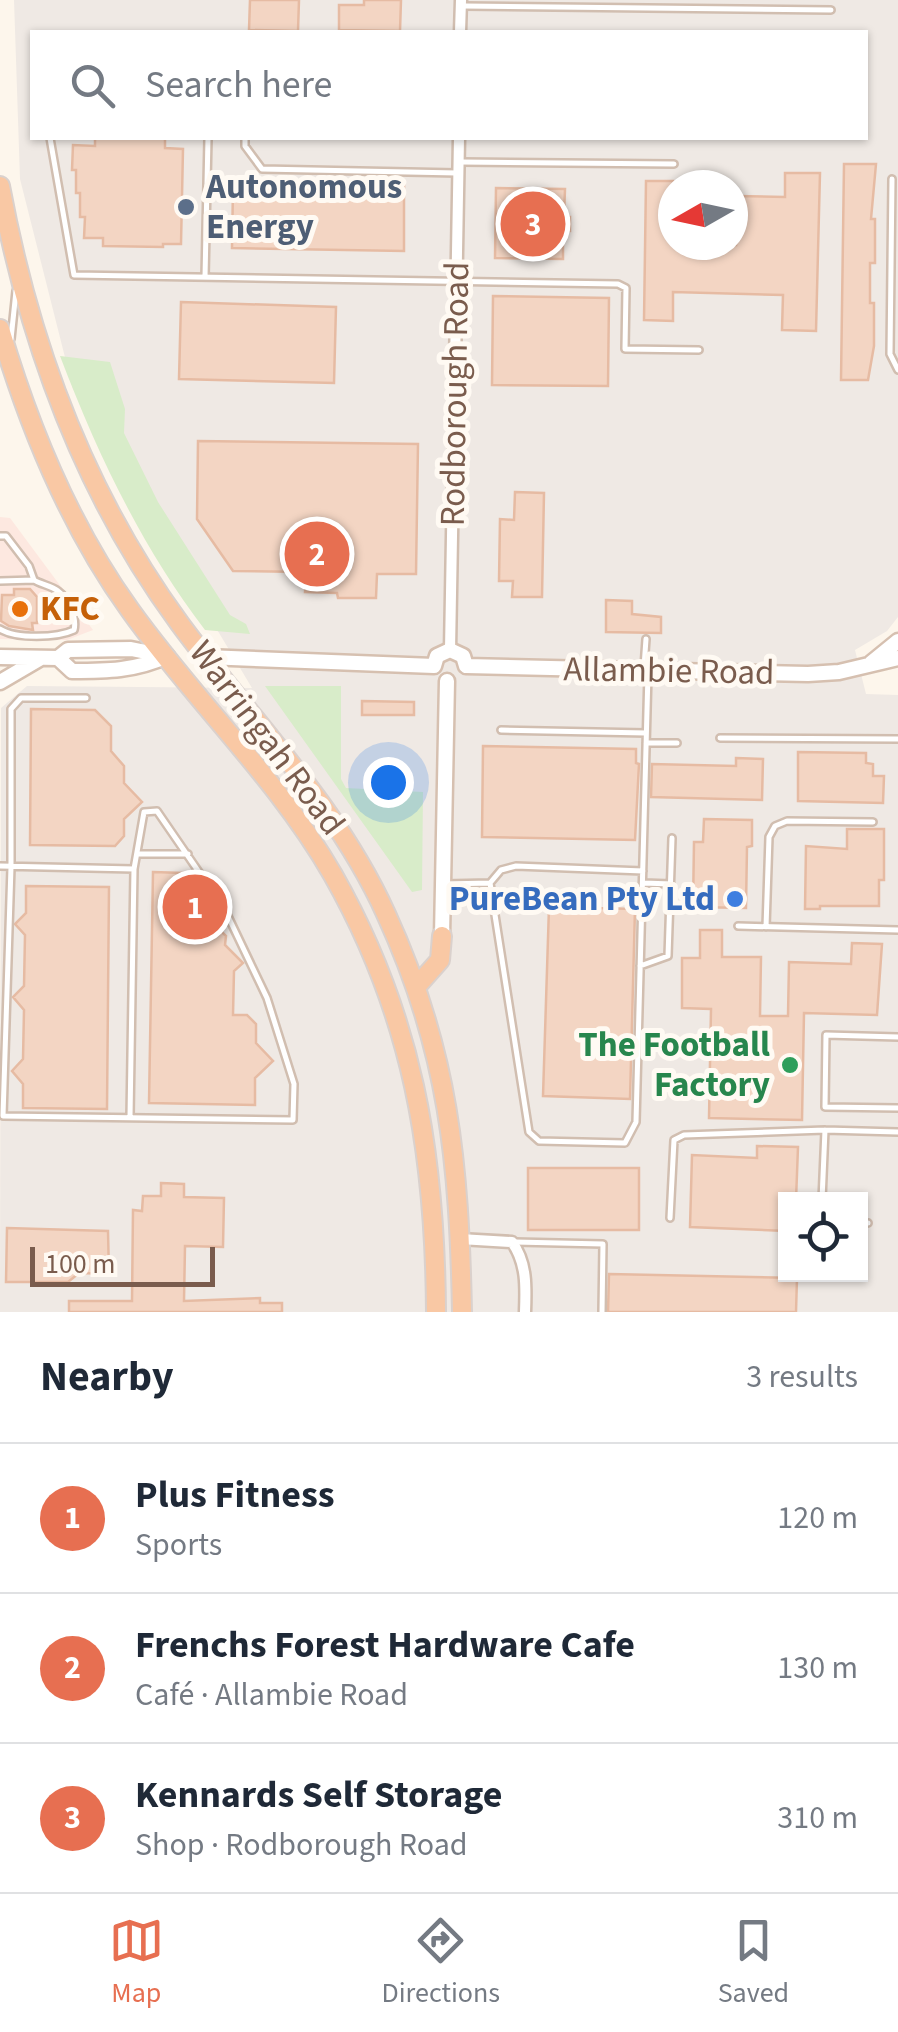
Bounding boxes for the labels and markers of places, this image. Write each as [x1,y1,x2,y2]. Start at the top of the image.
place label: Autonomous Energy [205,162,402,252]
pin: 3 [500,186,566,262]
marker: Autonomous Energy [175,196,197,218]
pin: 2 [284,516,350,592]
place label: KFC [40,584,100,634]
marker: KFC [9,598,31,620]
pin: 1 [162,870,228,944]
place label: PureBean Pty Ltd [449,874,715,924]
marker: PureBean Pty Ltd [724,888,746,910]
place label: The Football Factory [578,1020,770,1110]
marker: The Football Factory [779,1054,801,1076]

